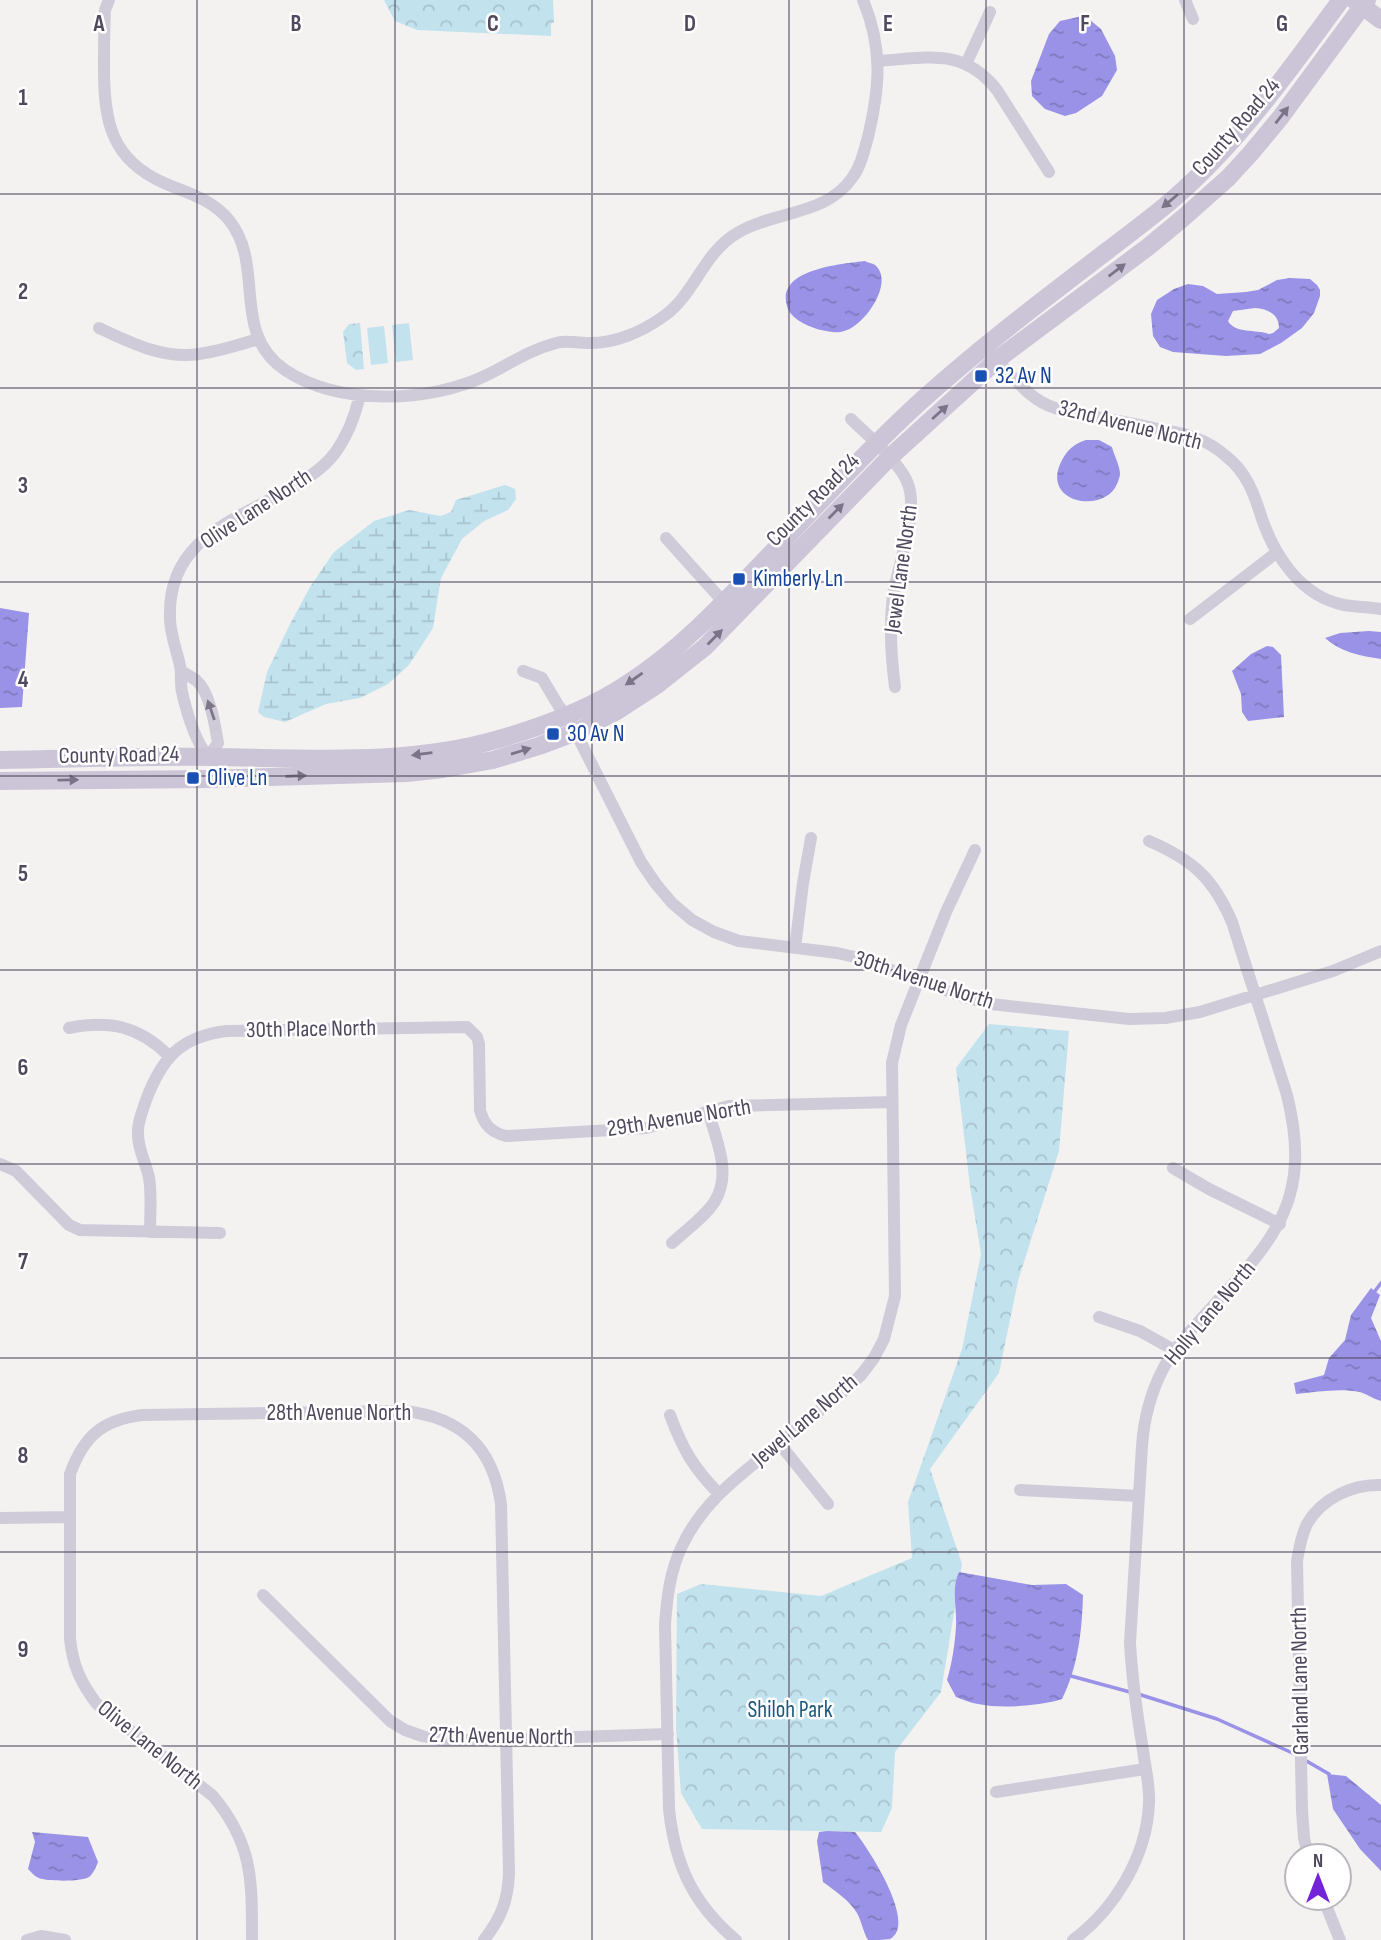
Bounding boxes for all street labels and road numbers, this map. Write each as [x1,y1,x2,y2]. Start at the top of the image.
street label: County Road 24 [1186,72,1286,182]
street label: 32nd Avenue North [1055,394,1205,456]
street label: County Road 24 [760,447,866,553]
street label: Olive Lane North [195,463,317,555]
street label: Jewel Lane North [878,503,924,636]
street label: County Road 24 [58,740,180,770]
street label: 30th Avenue North [851,944,997,1016]
street label: 30th Place North [246,1014,376,1044]
street label: 29th Avenue North [605,1093,753,1143]
street label: Holly Lane North [1158,1255,1262,1371]
street label: Jewel Lane North [746,1368,863,1473]
street label: 28th Avenue North [267,1399,411,1427]
street label: Garland Lane North [1285,1607,1315,1755]
street label: Olive Lane North [92,1694,208,1796]
street label: 27th Avenue North [429,1721,573,1751]

